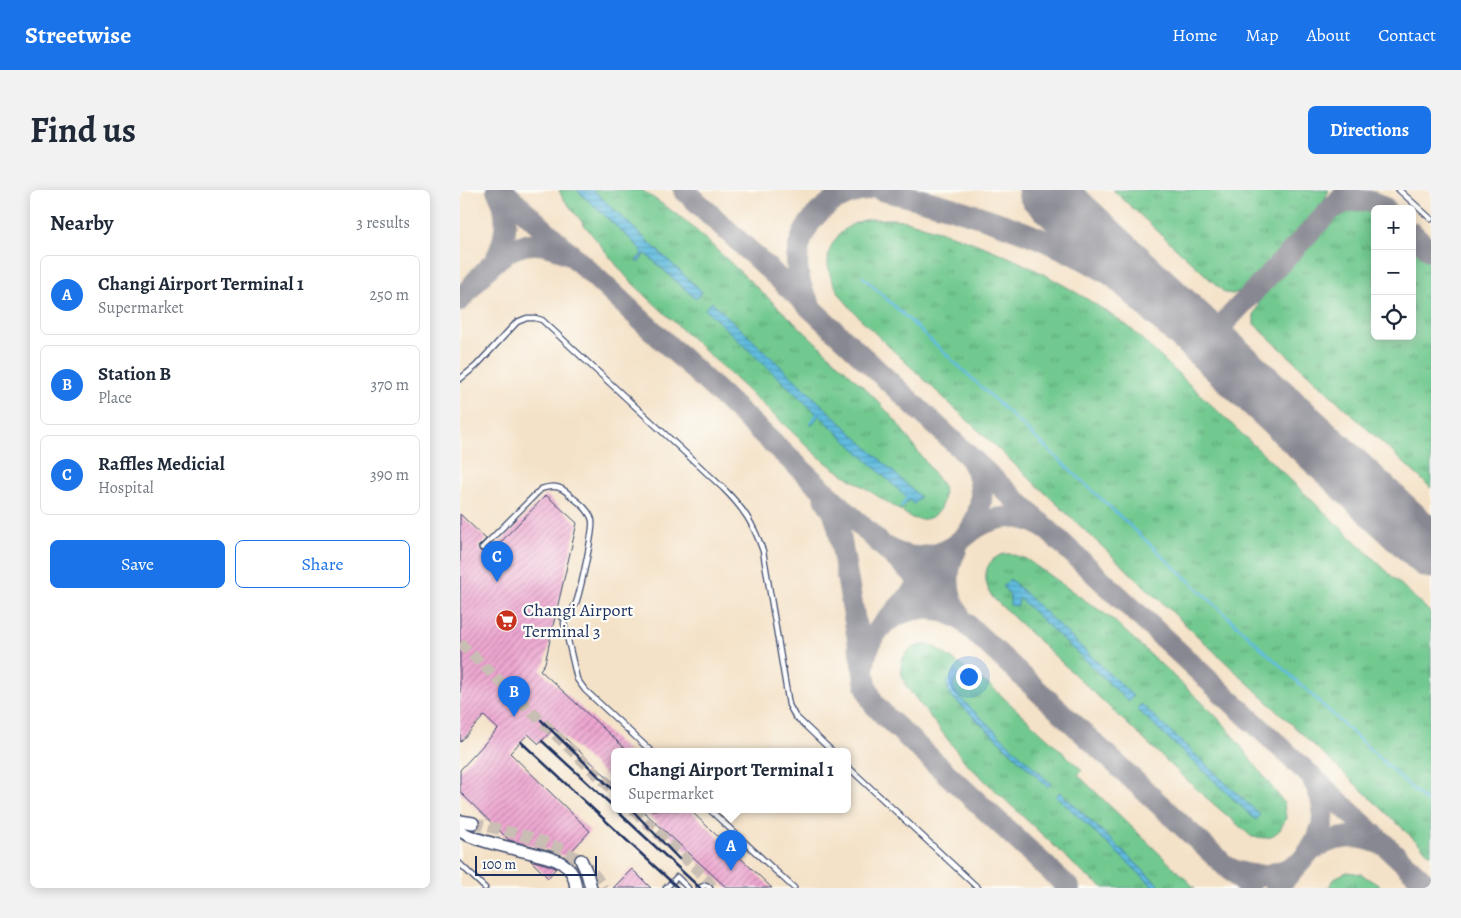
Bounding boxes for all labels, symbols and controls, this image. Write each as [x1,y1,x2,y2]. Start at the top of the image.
text: Streetwise [25,19,131,51]
text: Home [1172,23,1217,47]
text: Map [1245,23,1278,47]
text: About [1306,23,1350,47]
text: Contact [1378,23,1436,47]
text: Find us [30,106,136,154]
button: Directions [1308,106,1431,154]
map controls [1371,205,1416,340]
button: + [1371,205,1416,250]
text: Nearby [50,209,113,237]
text: 3 results [356,212,410,234]
button: − [1371,250,1416,295]
text: Changi Airport Terminal 1 [98,271,304,297]
text: A [62,284,72,306]
text: 250 m [370,284,409,306]
button: locate [1371,295,1416,340]
text: Supermarket [98,297,184,319]
text: Station B [98,361,171,387]
text: B [62,374,72,396]
text: 370 m [371,374,409,396]
text: Place [98,387,132,409]
text: Raffles Medicial [98,451,225,477]
text: C [62,464,72,486]
text: 390 m [370,464,409,486]
text: Hospital [98,477,154,499]
button: Save [50,540,225,588]
button: Share [235,540,410,588]
pin: C [481,541,513,582]
place label: Changi Airport Terminal 3 [523,598,633,643]
supermarket icon: Changi Airport Terminal 3 [495,608,519,632]
your location [956,664,982,690]
pin: B [498,676,530,717]
popup [611,748,851,813]
text: Changi Airport Terminal 1 [628,757,834,783]
text: Supermarket [628,783,714,805]
pin: A [715,830,747,871]
scale bar [475,853,598,876]
text: 100 m [482,855,516,874]

